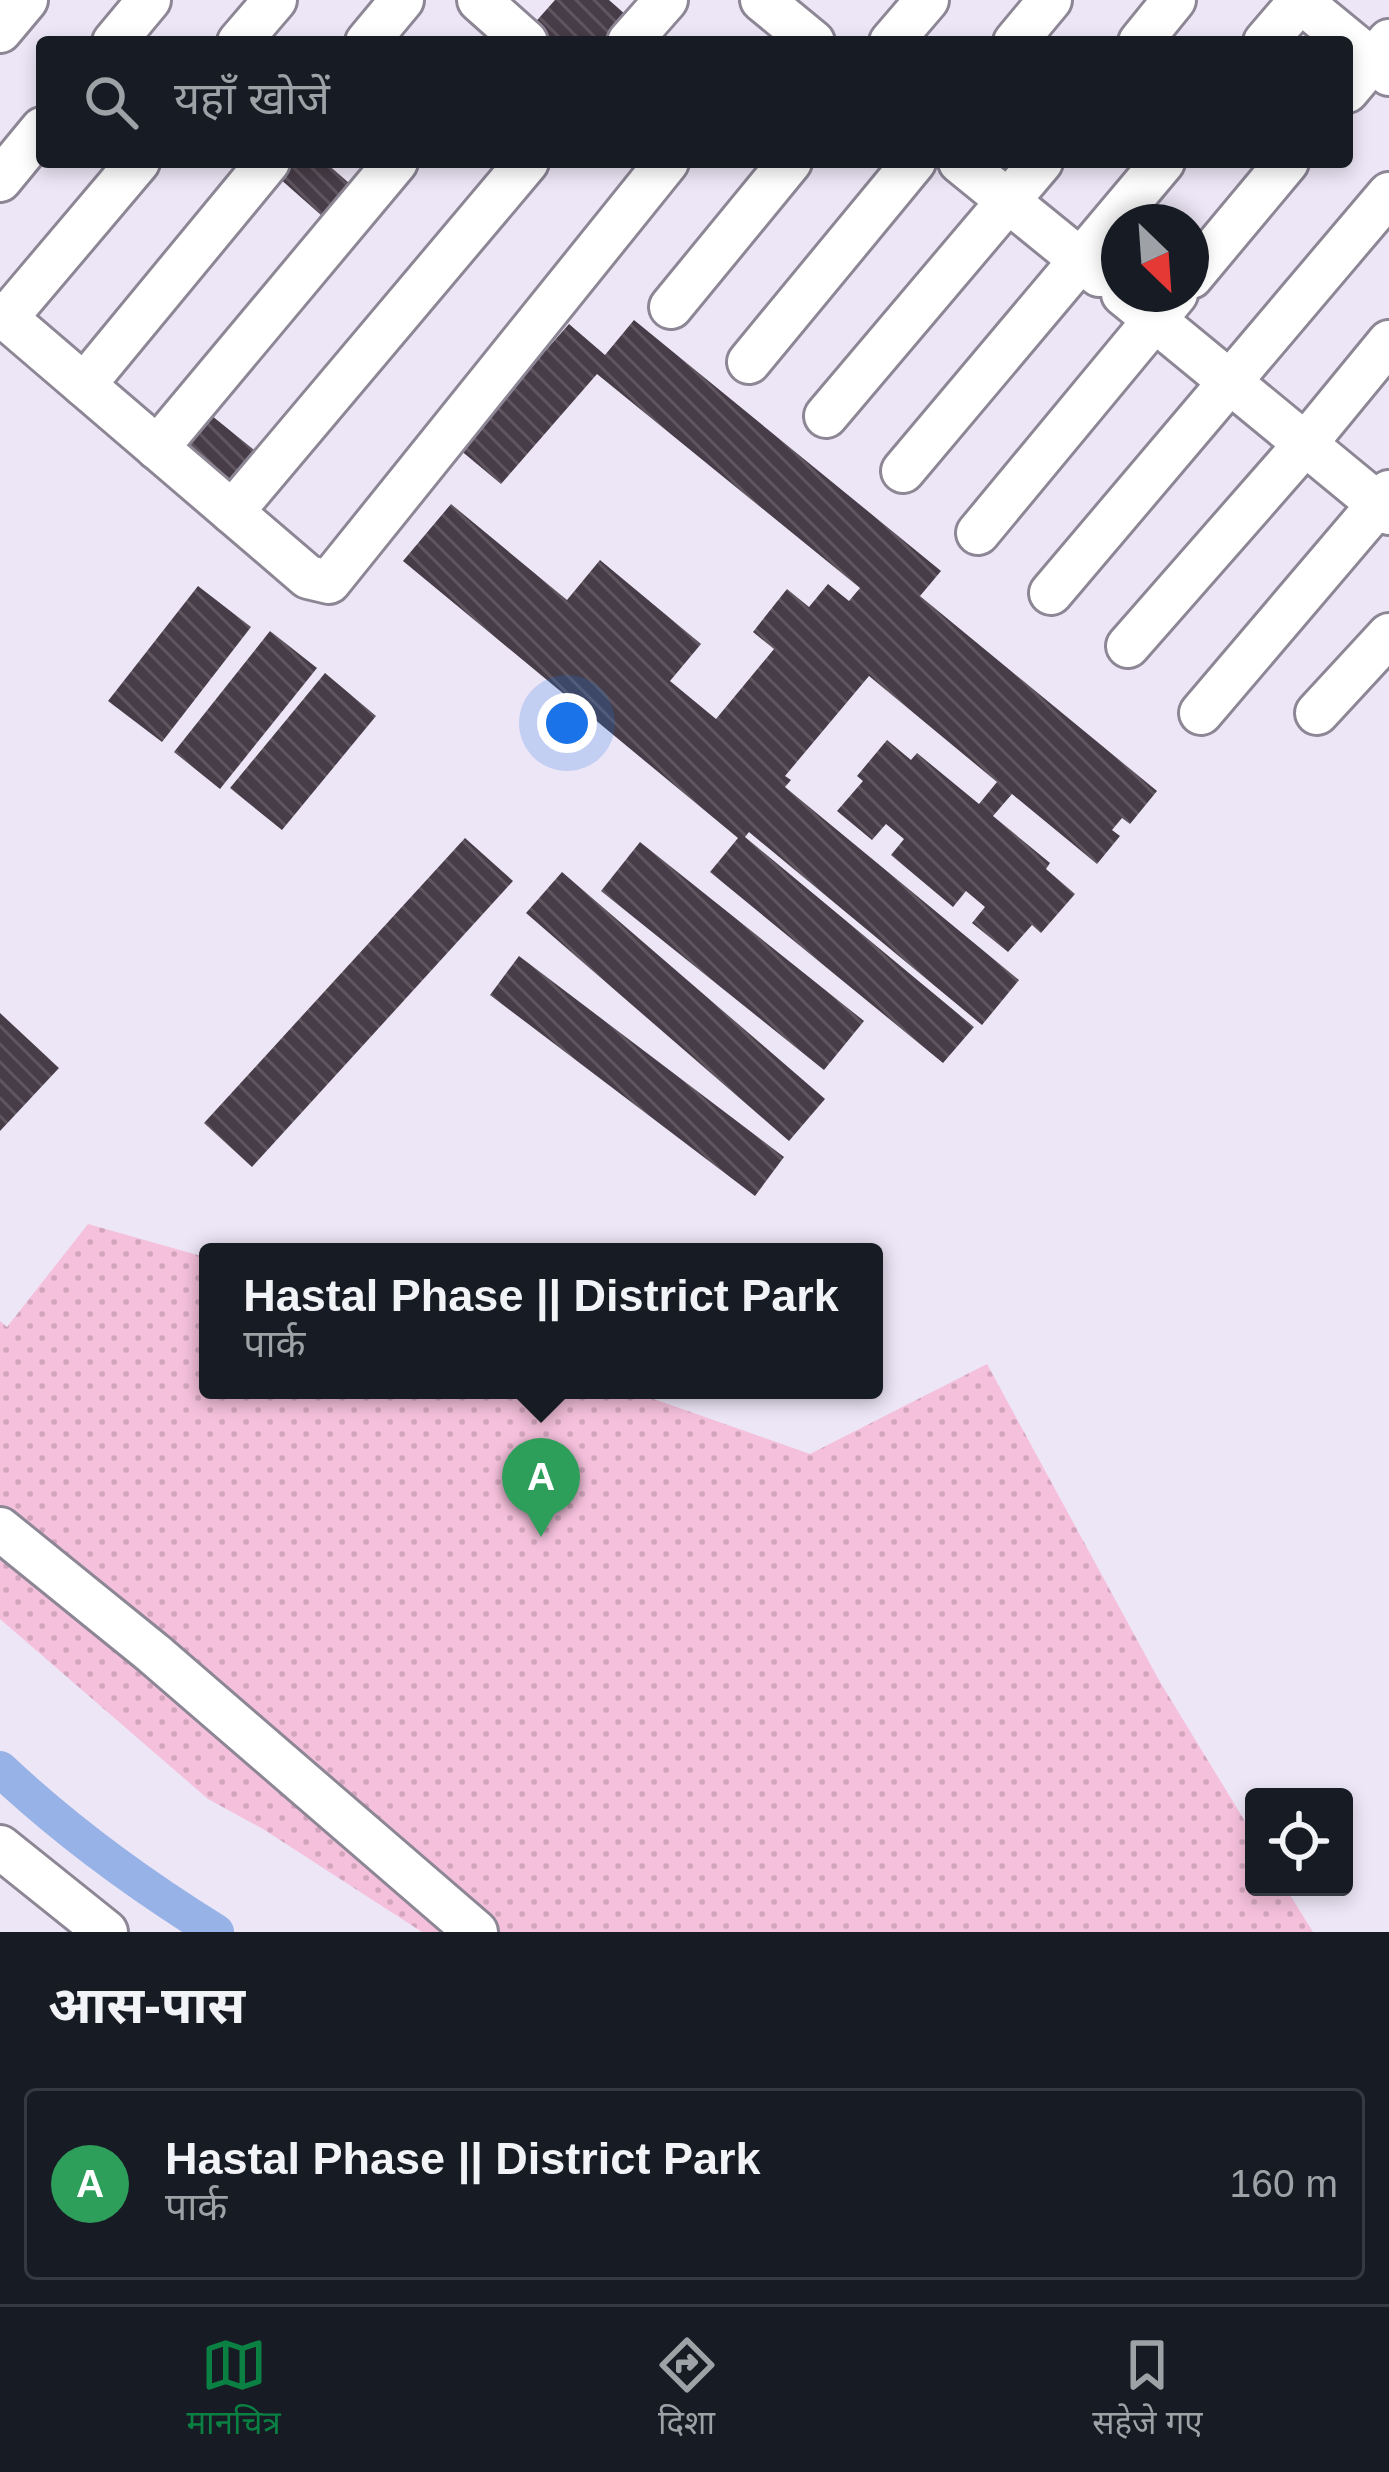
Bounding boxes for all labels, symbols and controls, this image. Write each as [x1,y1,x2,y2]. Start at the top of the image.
search box [36,36,1353,168]
icon: search [78,69,144,135]
text: यहाँ खोजें [174,73,330,124]
north arrow [1101,204,1209,312]
your location [537,693,597,753]
popup [199,1243,883,1399]
text: Hastal Phase || District Park [243,1270,839,1321]
text: पार्क [243,1322,305,1365]
pin: A [502,1438,580,1537]
map controls [1245,1788,1353,1896]
button: locate [1245,1788,1353,1896]
text: आस-पास [48,1977,245,2034]
text: Hastal Phase || District Park [165,2133,760,2184]
text: A [76,2162,104,2205]
text: 160 m [1230,2162,1338,2205]
text: पार्क [165,2185,227,2228]
tab: मानचित्र [186,2332,281,2447]
tab: दिशा [654,2332,720,2447]
tab: सहेजे गए [1092,2332,1203,2447]

